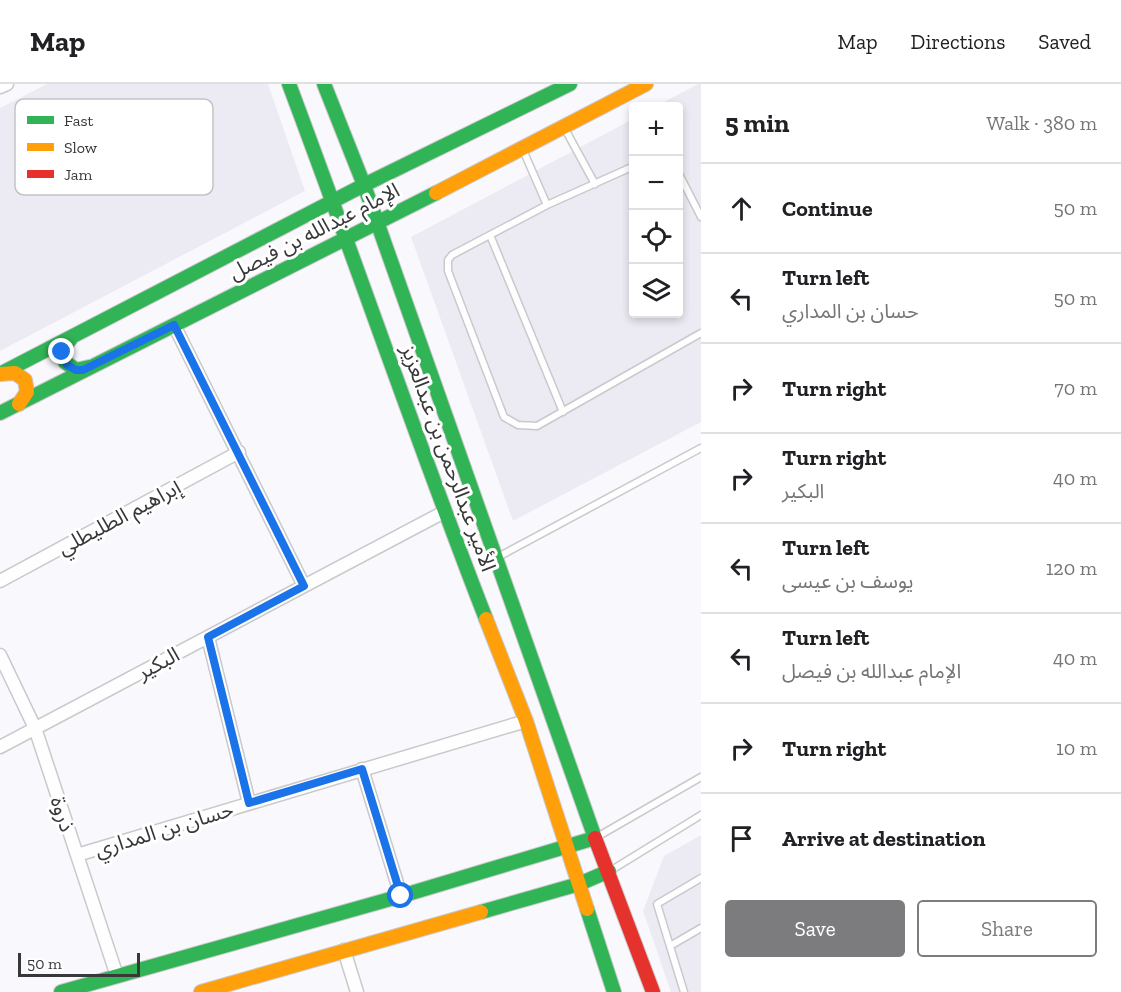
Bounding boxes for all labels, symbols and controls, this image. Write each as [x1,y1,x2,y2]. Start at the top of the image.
text: Map [30,25,85,58]
text: Map [838,29,878,54]
text: Directions [911,29,1005,54]
text: Saved [1038,29,1091,54]
legend [15,99,213,195]
map controls [629,102,683,318]
button: + [629,102,683,156]
text: 5 min [725,107,789,139]
text: Fast [64,111,93,130]
text: Walk · 380 m [987,111,1097,135]
text: Slow [64,138,98,157]
button: − [629,156,683,210]
text: Jam [64,165,93,184]
street label: الإمام عبدالله بن فيصل [224,177,405,288]
icon: ahead [725,192,758,225]
text: Continue [782,195,873,222]
text: 50 m [1053,196,1097,220]
button: locate [629,210,683,264]
button: layers [629,264,683,318]
text: Turn left [782,264,869,291]
icon: left [725,282,758,315]
text: 50 m [1053,286,1097,310]
text: حسان بن المداري [782,299,919,323]
route end [48,338,74,364]
street label: الأمير عبدالرحمن بن عبدالعزيز [396,340,502,575]
icon: right [725,372,758,405]
text: Turn right [782,375,886,402]
text: 70 m [1054,376,1097,400]
text: Turn right [782,444,886,471]
icon: right [725,462,758,495]
text: 40 m [1053,466,1097,490]
street label: إبراهيم الطليطلي [53,474,187,563]
text: البكير [782,479,824,503]
text: Turn left [782,534,869,561]
icon: left [725,552,758,585]
text: 120 m [1046,556,1097,580]
text: يوسف بن عيسى [782,569,913,593]
text: Turn left [782,624,869,651]
street label: البكير [132,642,184,685]
icon: left [725,642,758,675]
text: 40 m [1053,646,1097,670]
text: الإمام عبدالله بن فيصل [782,659,961,683]
icon: right [725,732,758,765]
text: Turn right [782,735,886,762]
text: 10 m [1056,736,1097,760]
street label: ذروة [46,793,80,835]
street label: حسان بن المداري [92,796,237,866]
icon: arrive [725,822,758,855]
text: Arrive at destination [782,825,985,852]
route start [387,882,413,908]
button: Save [725,900,905,957]
button: Share [917,900,1097,957]
scale bar [18,950,140,978]
text: 50 m [27,954,62,973]

